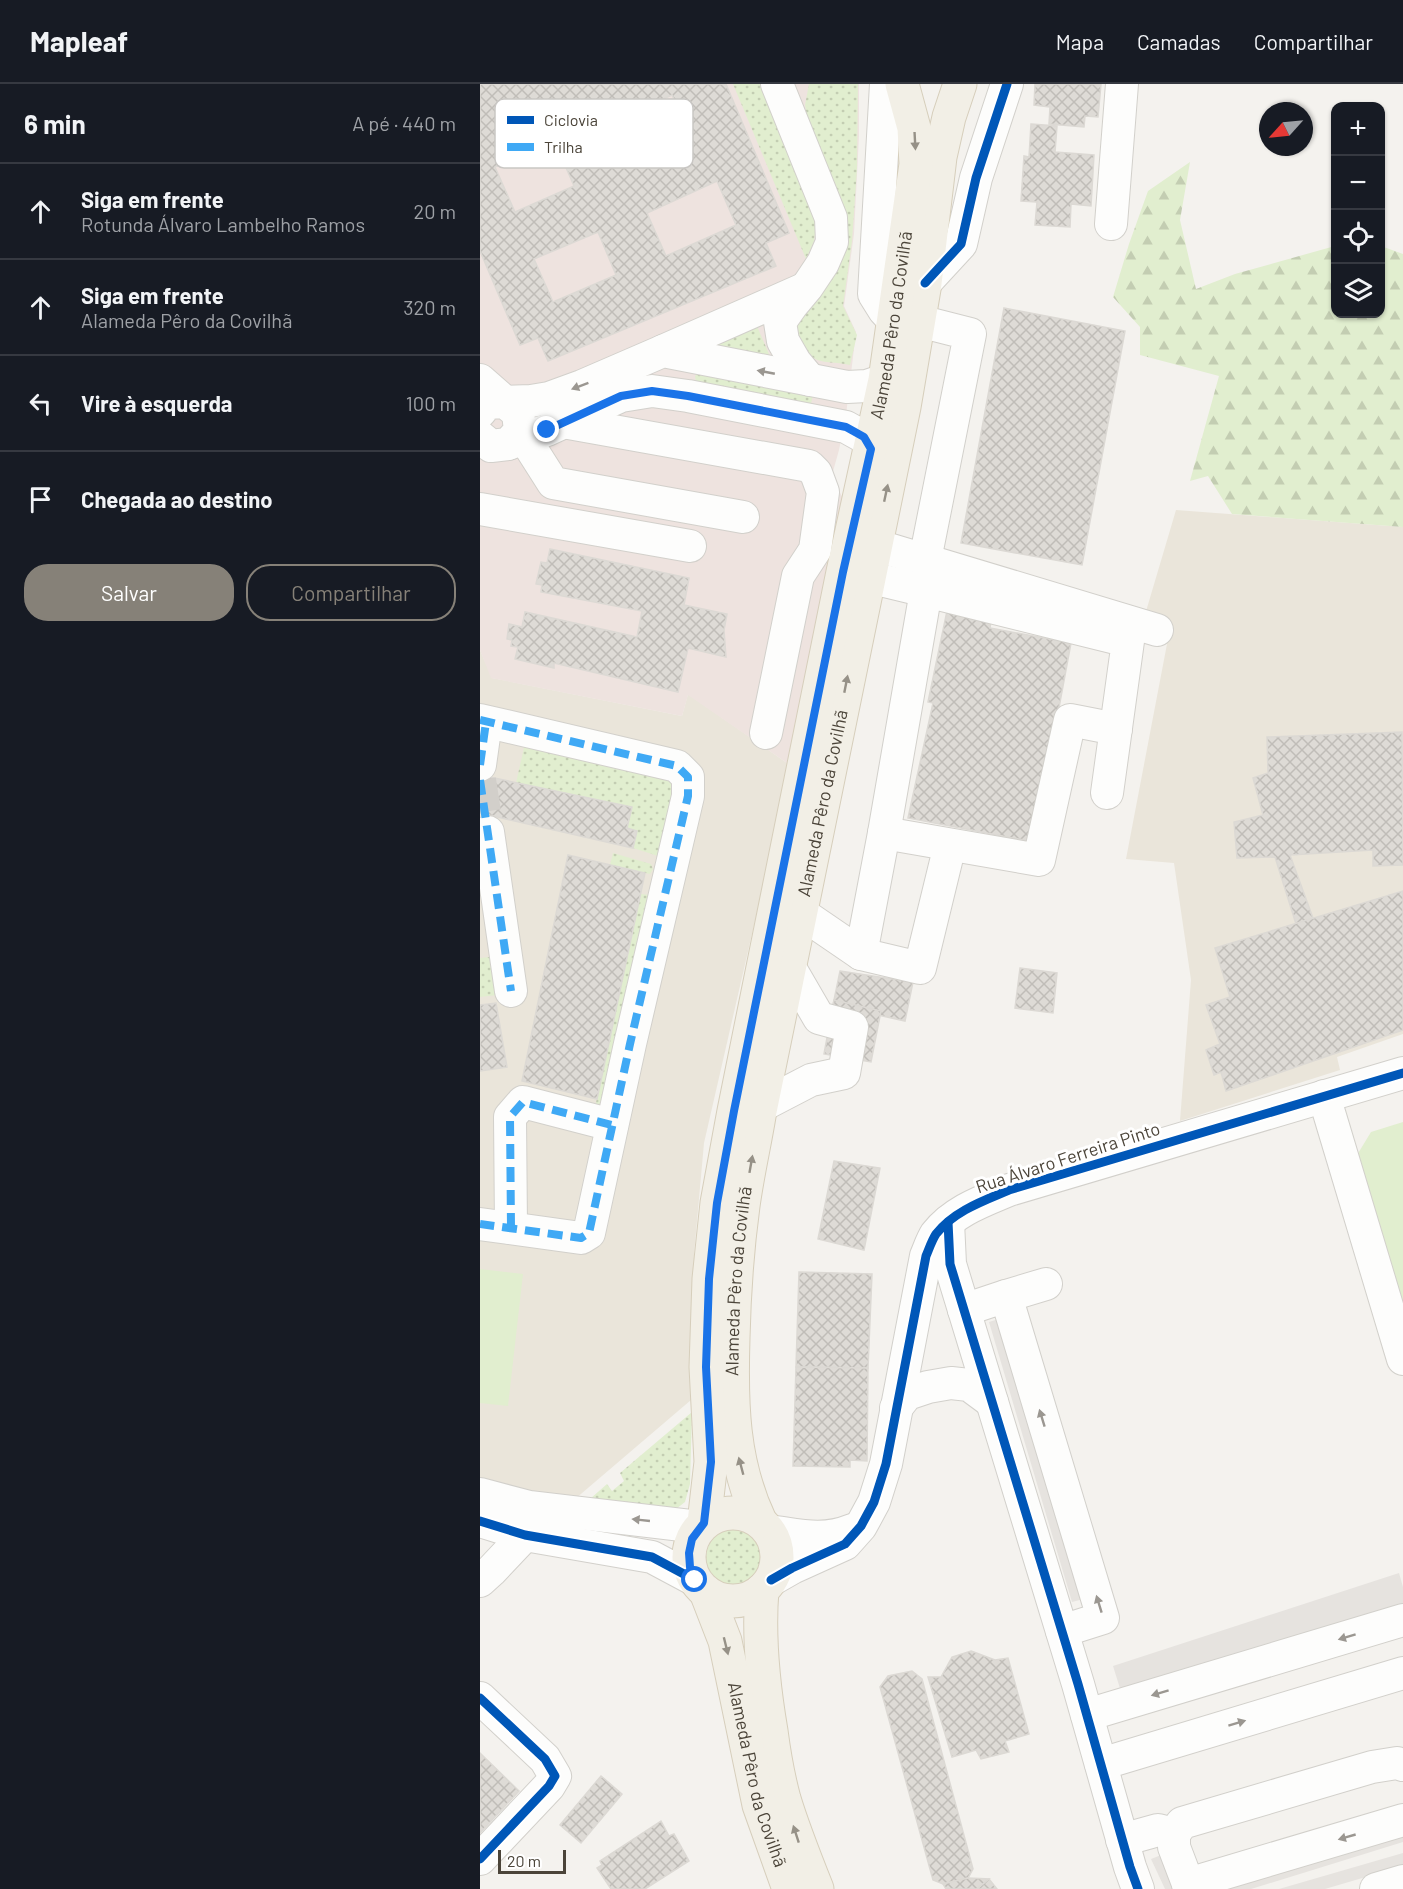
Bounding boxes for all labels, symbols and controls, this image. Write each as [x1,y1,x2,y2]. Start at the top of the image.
text: Mapleaf [30,24,128,58]
text: Mapa [1056,29,1104,54]
text: Camadas [1137,29,1221,54]
text: Compartilhar [1254,29,1373,54]
legend [495,99,693,168]
north arrow [1259,102,1313,156]
map controls [1331,102,1385,318]
button: + [1331,102,1385,156]
text: 6 min [24,108,86,139]
text: Ciclovia [544,110,598,129]
text: A pé · 440 m [352,111,456,135]
one-way arrow [910,131,919,150]
text: Trilha [544,137,583,156]
button: − [1331,156,1385,210]
text: Siga em frente [81,186,224,212]
icon: ahead [24,195,57,228]
text: 20 m [413,199,456,223]
button: locate [1331,210,1385,264]
text: Rotunda Álvaro Lambelho Ramos [81,212,365,236]
street label: Alameda Pêro da Covilhã [865,230,916,421]
button: layers [1331,264,1385,318]
text: Siga em frente [81,282,224,308]
icon: ahead [24,291,57,324]
text: 320 m [403,295,456,319]
text: Alameda Pêro da Covilhã [81,308,292,332]
one-way arrow [756,367,775,376]
one-way arrow [571,382,589,392]
icon: left [24,387,57,420]
text: Vire à esquerda [81,390,232,416]
text: 100 m [406,391,456,415]
route end [533,416,559,442]
icon: arrive [24,483,57,516]
one-way arrow [882,483,891,502]
text: Chegada ao destino [81,486,272,512]
button: Salvar [24,564,234,621]
button: Compartilhar [246,564,456,621]
one-way arrow [842,675,852,693]
street label: Alameda Pêro da Covilhã [792,708,852,898]
street label: Rua Álvaro Ferreira Pinto [973,1117,1163,1197]
one-way arrow [746,1154,755,1173]
street label: Alameda Pêro da Covilhã [720,1184,756,1376]
one-way arrow [1037,1409,1046,1427]
one-way arrow [735,1457,745,1476]
one-way arrow [632,1515,651,1525]
route start [681,1566,707,1592]
one-way arrow [1094,1595,1103,1613]
one-way arrow [1338,1633,1356,1642]
one-way arrow [722,1637,732,1656]
street label: Alameda Pêro da Covilhã [724,1680,792,1870]
one-way arrow [1151,1689,1169,1698]
one-way arrow [1228,1718,1246,1727]
one-way arrow [791,1825,800,1843]
one-way arrow [1338,1833,1356,1842]
scale bar [498,1847,566,1874]
text: 20 m [507,1851,541,1870]

